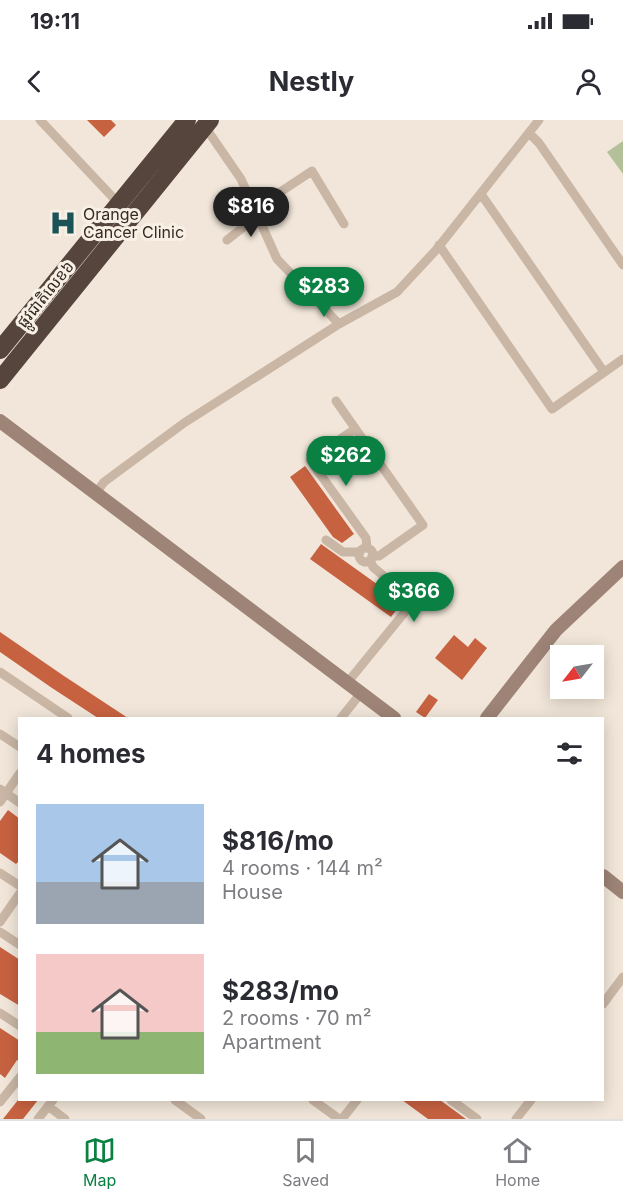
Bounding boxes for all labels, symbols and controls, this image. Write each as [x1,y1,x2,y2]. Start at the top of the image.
text: 19:11 [30,8,80,34]
icon: back [18,65,51,98]
text: Nestly [269,65,354,98]
icon: person [572,65,605,98]
pin: $816 [215,187,287,238]
text: $816 [227,194,275,218]
place label: Orange Cancer Clinic [83,204,184,242]
hospital icon: Orange Cancer Clinic [48,208,78,238]
street label: ផ្លូវជាតិលេខ៦ [12,257,82,334]
pin: $283 [288,267,360,318]
text: $283 [298,274,350,298]
pin: $262 [310,436,382,487]
text: $262 [320,443,372,467]
pin: $366 [378,572,450,623]
text: $366 [388,579,440,603]
north arrow [550,645,604,699]
map controls [550,645,604,699]
icon: filters [553,737,586,770]
text: 4 homes [36,738,146,769]
text: $816/mo [222,825,334,856]
icon: home [84,828,156,900]
text: 4 rooms · 144 m² [222,856,383,880]
text: House [222,880,283,904]
text: $283/mo [222,975,339,1006]
icon: home [84,978,156,1050]
text: 2 rooms · 70 m² [222,1006,372,1030]
text: Apartment [222,1030,321,1054]
tab: Map [83,1134,116,1190]
tab: Saved [282,1134,329,1190]
tab: Home [495,1134,540,1190]

